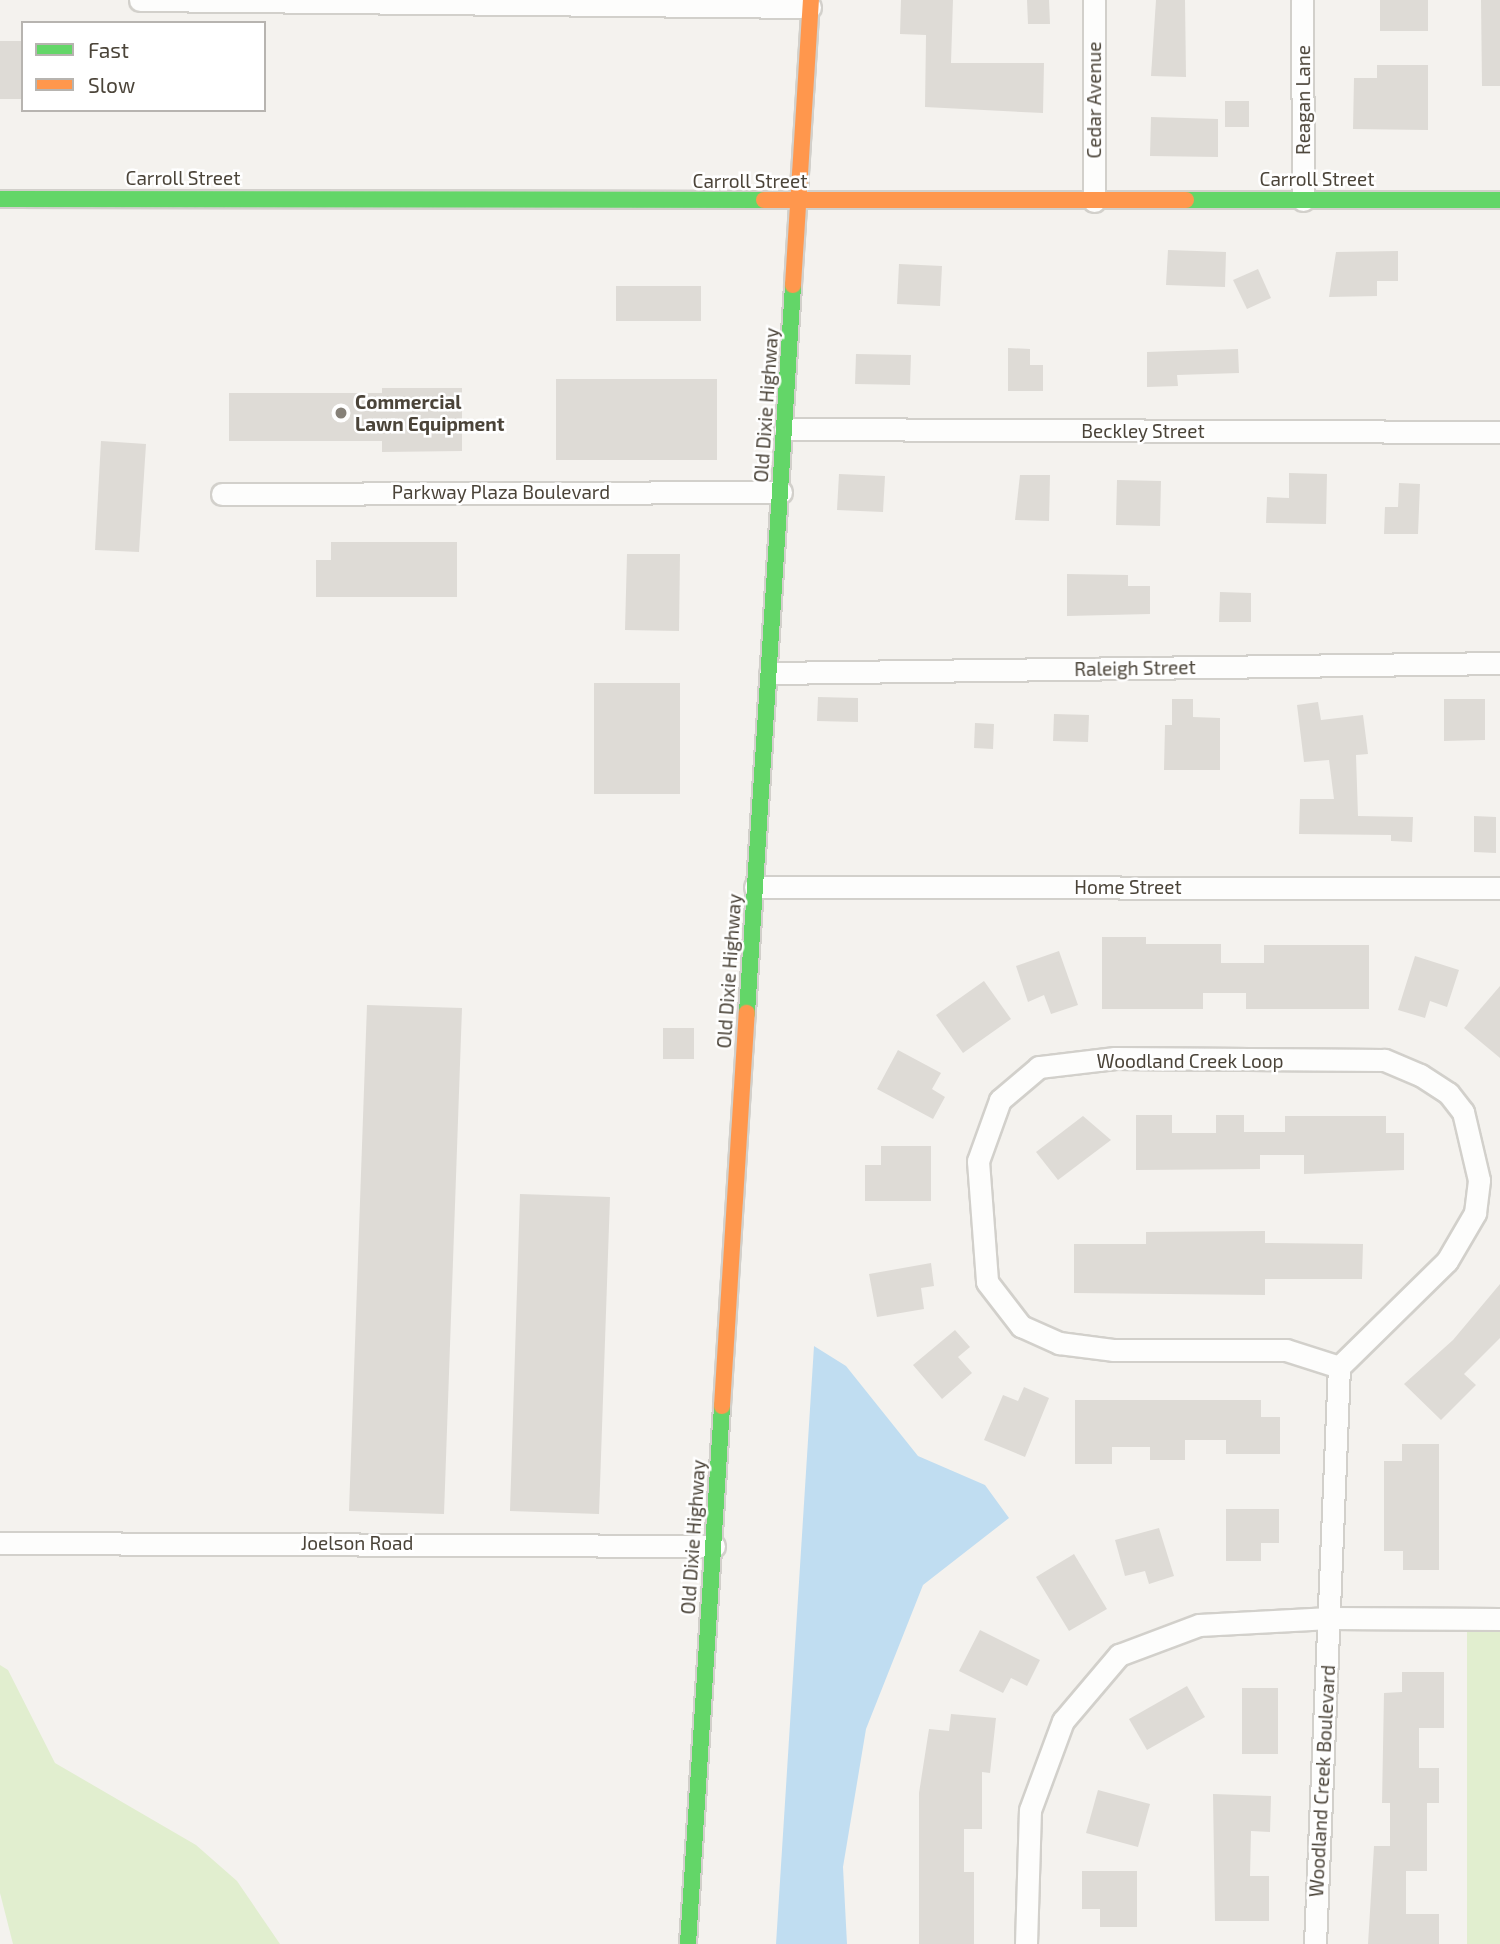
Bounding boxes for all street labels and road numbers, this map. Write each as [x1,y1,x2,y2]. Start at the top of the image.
street label: Cedar Avenue [1083,41,1105,159]
street label: Reagan Lane [1292,45,1314,155]
street label: Carroll Street [125,167,241,189]
street label: Carroll Street [1259,168,1375,190]
street label: Carroll Street [692,170,808,192]
street label: Old Dixie Highway [749,327,783,483]
street label: Beckley Street [1081,420,1205,442]
street label: Parkway Plaza Boulevard [392,481,610,503]
street label: Raleigh Street [1074,656,1196,680]
street label: Home Street [1074,876,1182,898]
street label: Old Dixie Highway [712,893,746,1049]
street label: Woodland Creek Loop [1096,1050,1284,1072]
street label: Old Dixie Highway [676,1459,710,1615]
street label: Joelson Road [301,1532,413,1554]
street label: Woodland Creek Boulevard [1305,1664,1339,1898]

